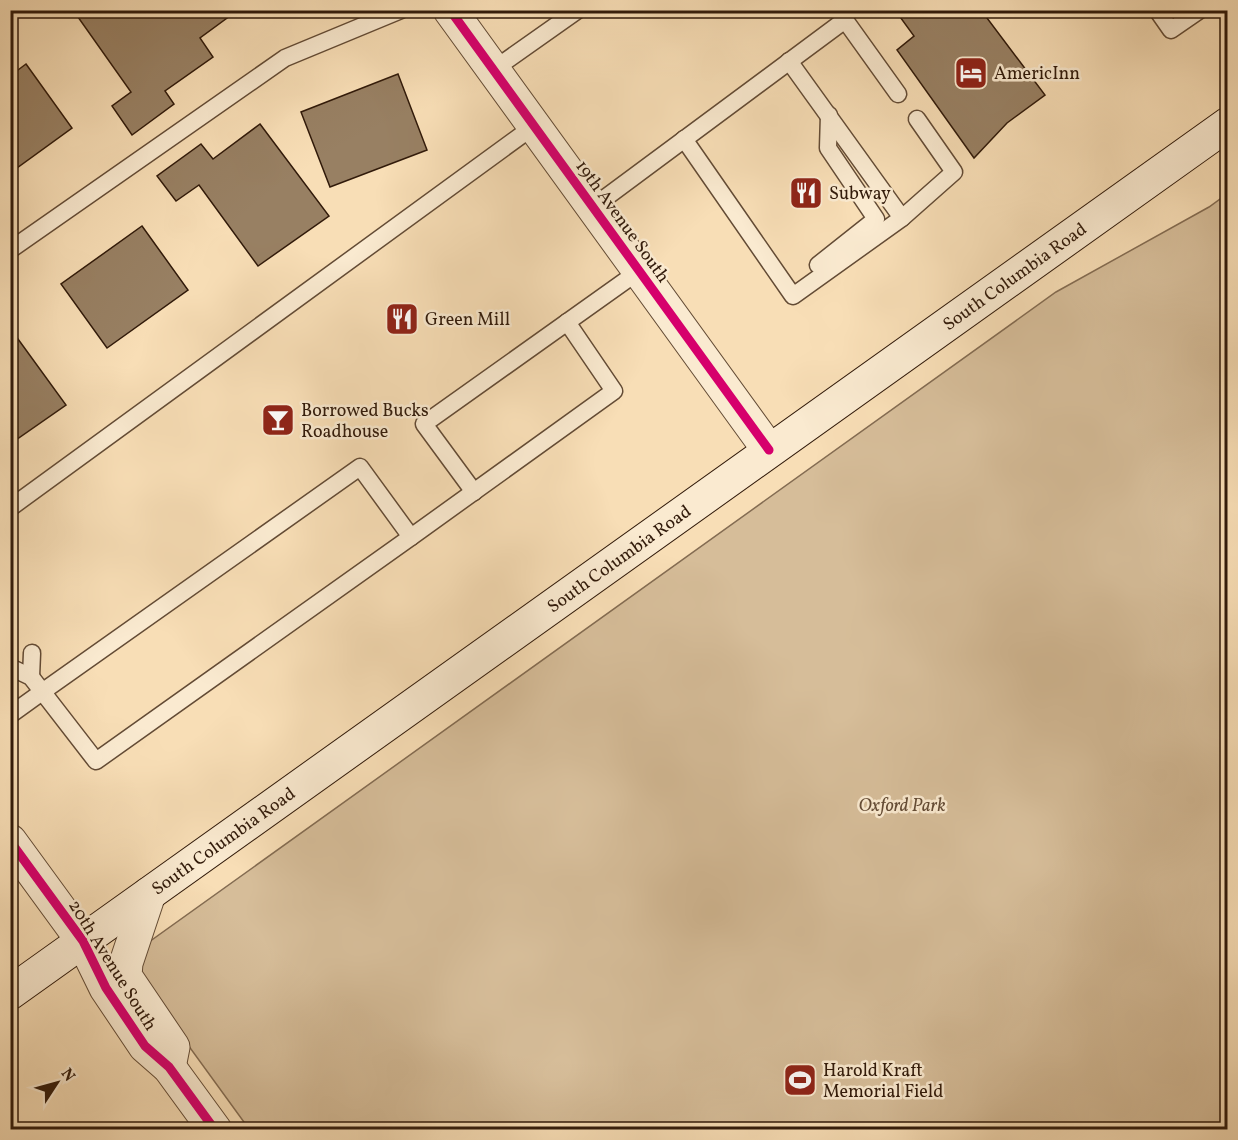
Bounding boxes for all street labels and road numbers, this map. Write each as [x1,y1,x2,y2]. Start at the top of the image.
street label: 19th Avenue South [569,155,675,289]
street label: South Columbia Road [938,218,1092,338]
street label: South Columbia Road [543,500,697,620]
street label: South Columbia Road [147,782,301,902]
street label: 20th Avenue South [61,896,162,1036]

